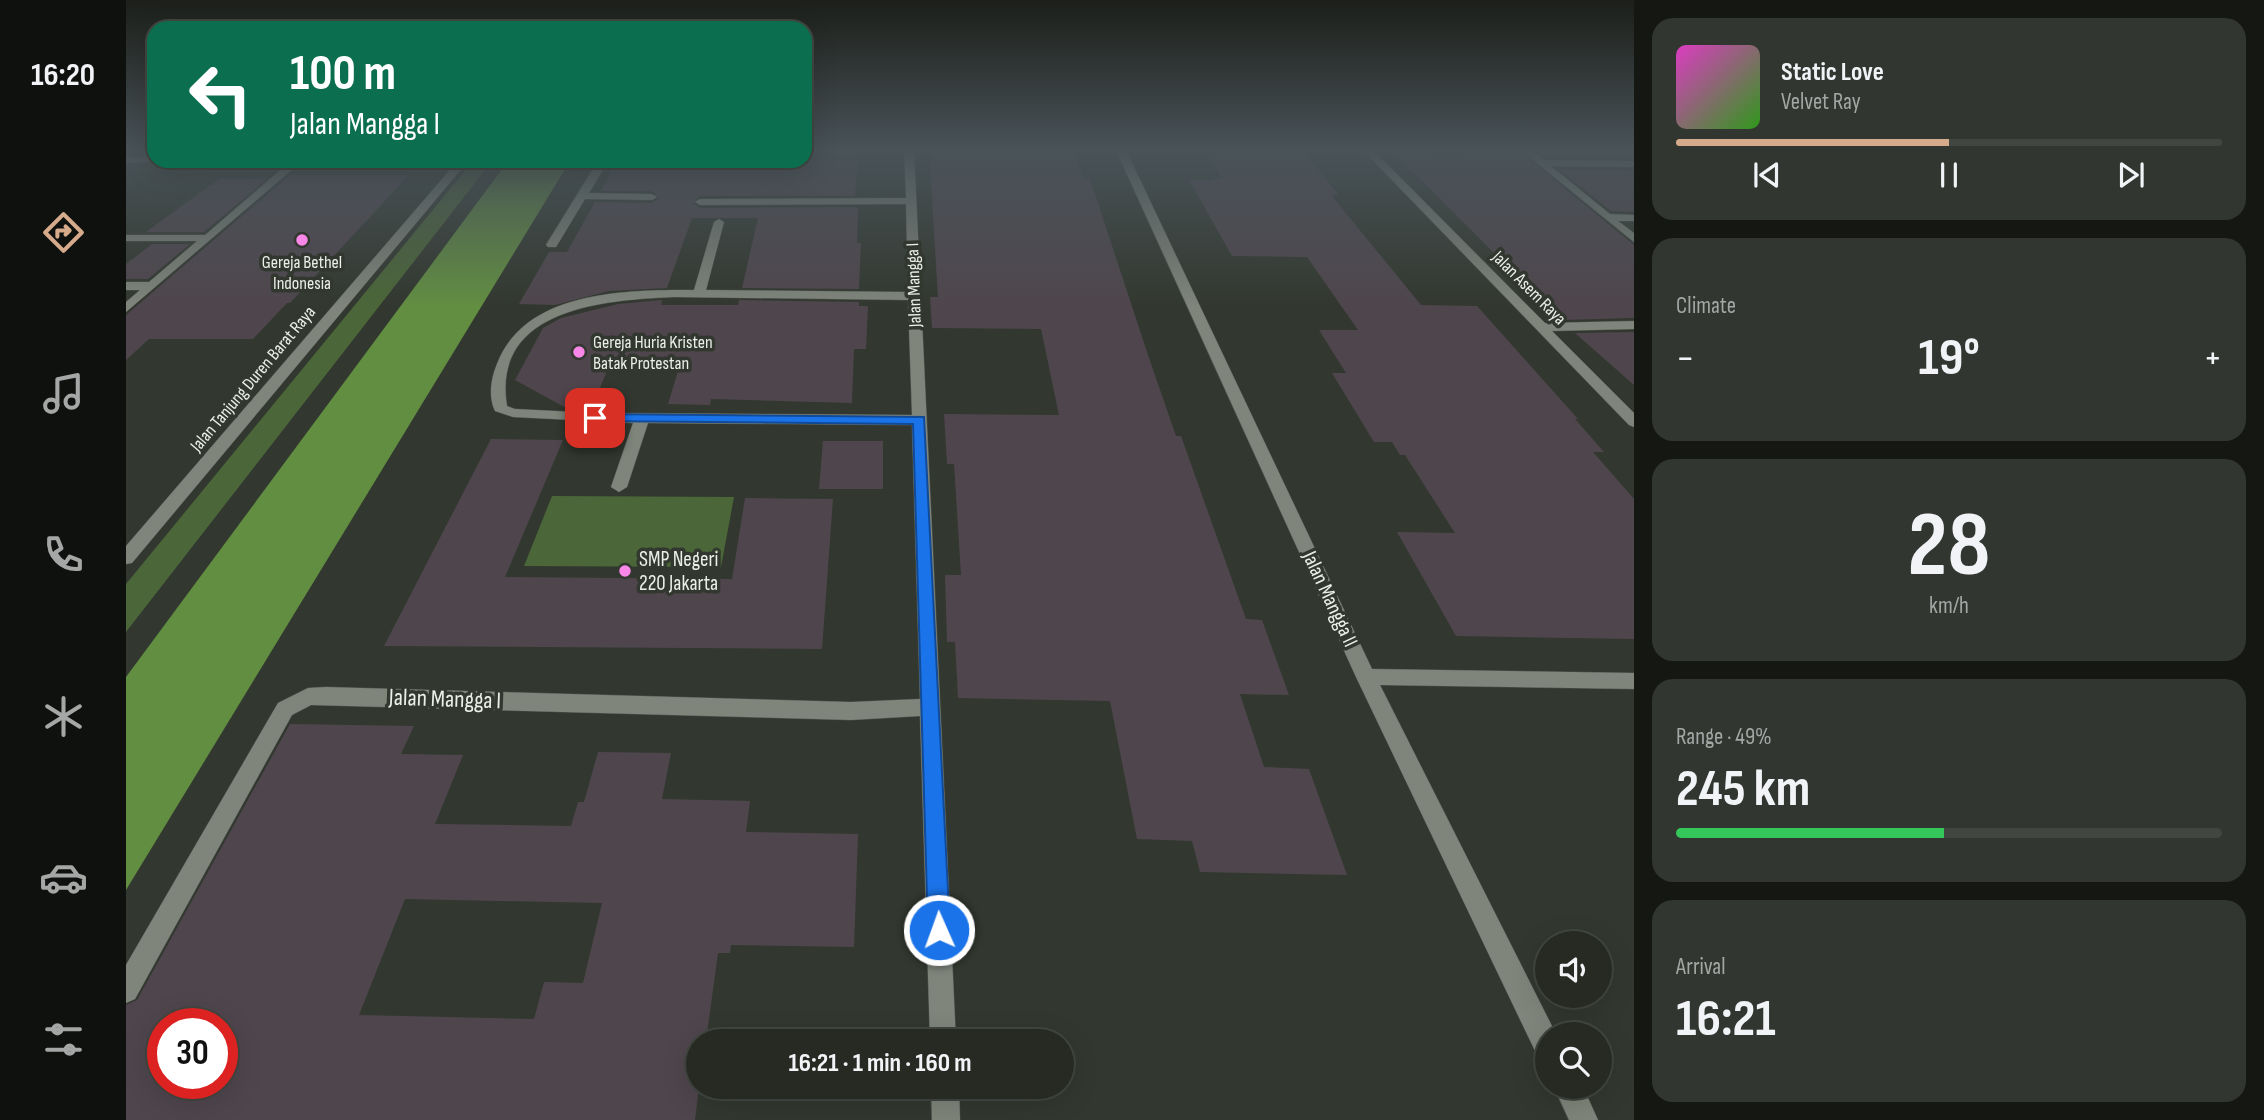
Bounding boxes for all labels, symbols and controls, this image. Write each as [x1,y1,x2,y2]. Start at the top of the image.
text: 100 m [290,45,396,104]
icon: left [175,49,266,140]
text: 16:20 [31,56,95,95]
text: Static Love [1781,57,1884,88]
text: Velvet Ray [1781,88,1861,116]
text: Jalan Mangga I [290,105,440,144]
icon: previous [1748,156,1786,194]
icon: pause [1930,156,1968,194]
icon: next [2112,156,2150,194]
icon: directions [39,208,88,257]
marker: Gereja Bethel Indonesia [294,232,310,248]
street label: Jalan Mangga I [902,242,926,329]
street label: Jalan Asem Raya [1487,246,1570,329]
place label: Gereja Bethel Indonesia [262,252,342,294]
text: Climate [1676,292,1736,320]
street label: Jalan Tanjung Duren Barat Raya [185,302,320,457]
text: 19° [1918,327,1980,390]
place label: Gereja Huria Kristen Batak Protestan [593,332,713,374]
text: − [1676,336,1695,381]
text: + [2203,336,2222,381]
marker: Gereja Huria Kristen Batak Protestan [571,344,587,360]
icon: music [39,369,88,418]
pin [565,388,625,448]
icon: arrive [576,399,614,437]
text: 28 [1908,492,1990,601]
icon: phone [39,530,88,579]
street label: Jalan Mangga II [1297,546,1363,651]
place label: SMP Negeri 220 Jakarta [639,547,719,596]
marker: SMP Negeri 220 Jakarta [617,563,633,579]
text: km/h [1929,592,1969,620]
street label: Jalan Mangga I [387,683,502,715]
icon: climate [39,692,88,741]
text: Range · 49% [1676,723,1772,751]
text: 245 km [1676,758,1810,821]
icon: car [39,853,88,902]
position arrow [902,893,976,967]
map controls [1535,931,1612,1099]
button: sound [1535,931,1612,1008]
text: Arrival [1676,953,1725,981]
text: 16:21 [1676,988,1776,1051]
speed limit sign: 30 [147,1008,238,1099]
icon: filters [39,1015,88,1064]
button: search [1535,1022,1612,1099]
text: 16:21 · 1 min · 160 m [789,1048,971,1079]

